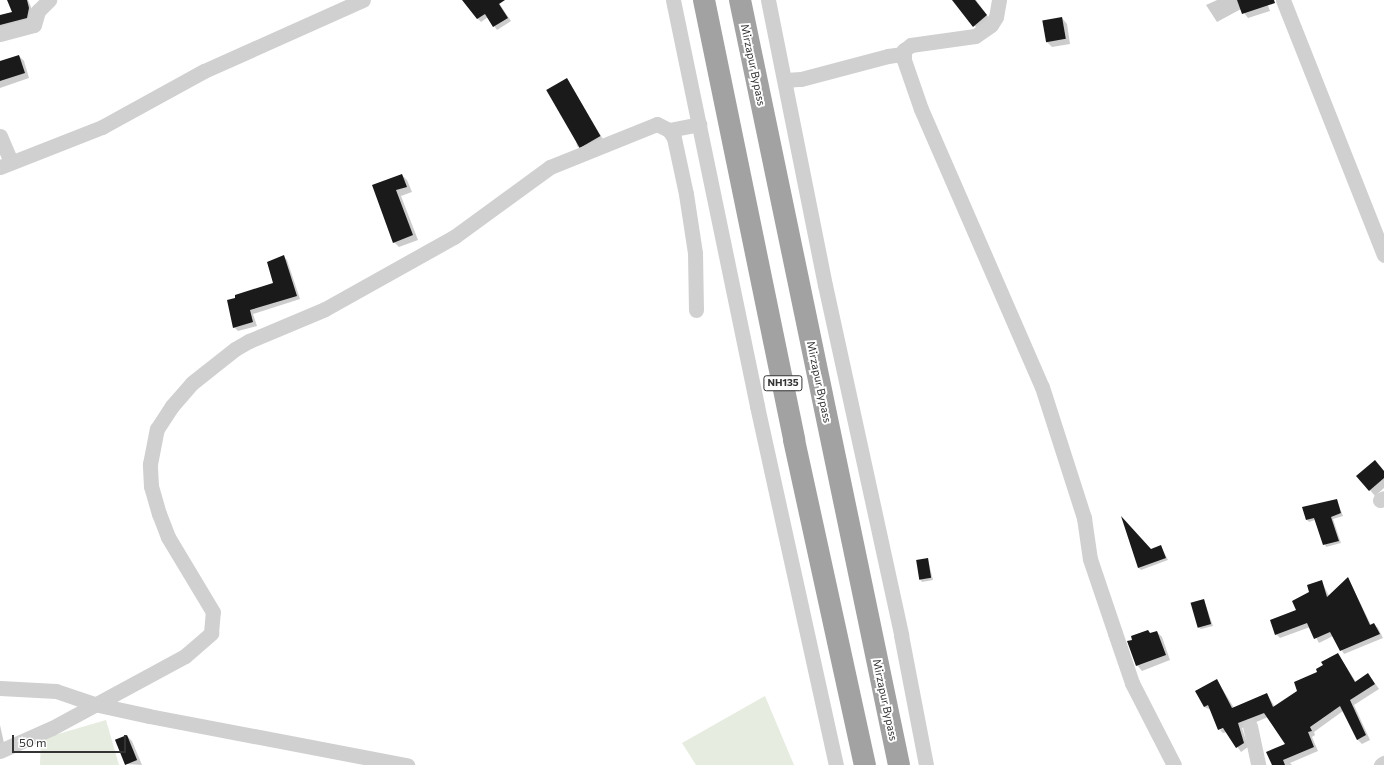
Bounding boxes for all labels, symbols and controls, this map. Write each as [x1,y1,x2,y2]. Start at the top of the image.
street label: Mirzapur Bypass [738,23,768,107]
street label: Mirzapur Bypass [804,340,834,424]
road number: NH135 [763,375,803,391]
street label: Mirzapur Bypass [870,658,900,742]
scale bar [14,727,128,753]
text: 50 m [19,735,47,749]

